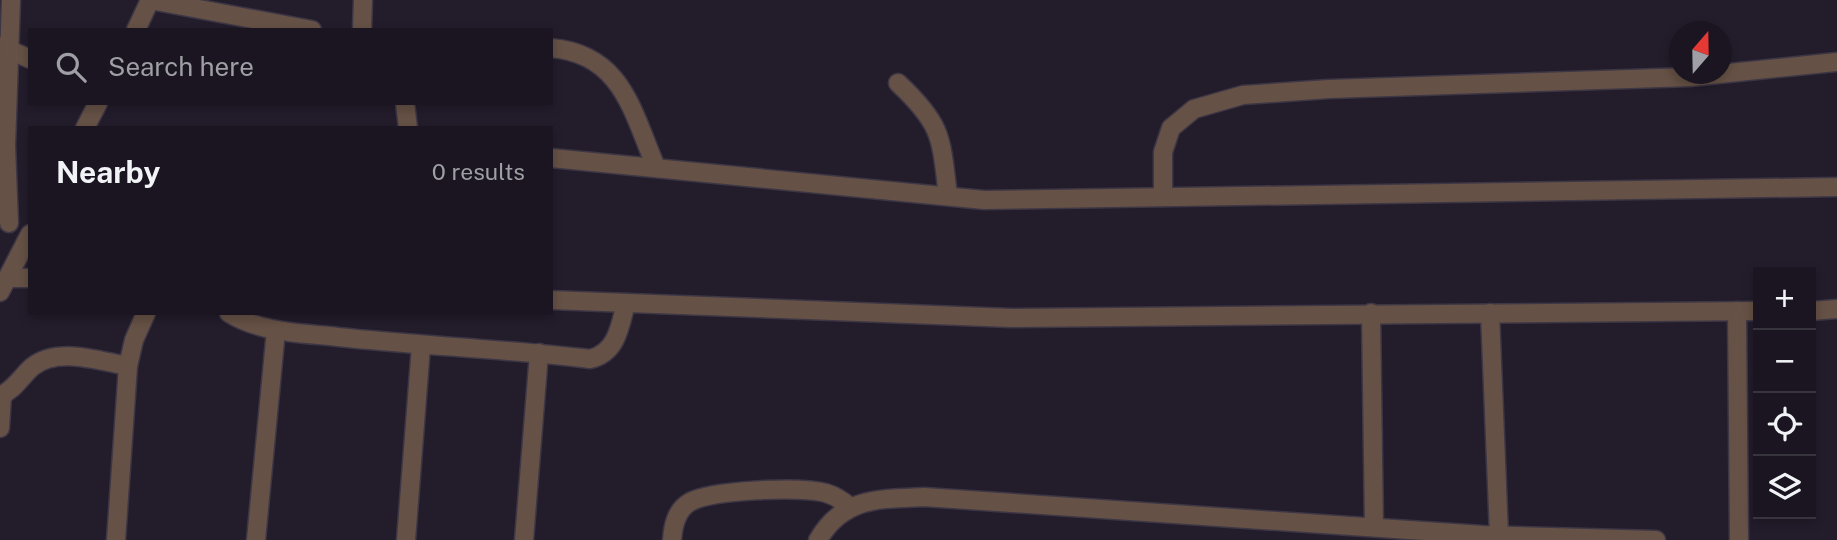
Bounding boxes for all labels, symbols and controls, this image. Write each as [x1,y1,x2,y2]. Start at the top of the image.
north arrow [1669,21,1732,84]
search box [28,28,553,105]
icon: search [52,48,90,86]
text: Search here [108,51,254,82]
text: Nearby [56,154,160,190]
text: 0 results [432,158,525,185]
map controls [1753,267,1816,519]
button: + [1753,267,1816,330]
button: − [1753,330,1816,393]
button: locate [1753,393,1816,456]
button: layers [1753,456,1816,519]

